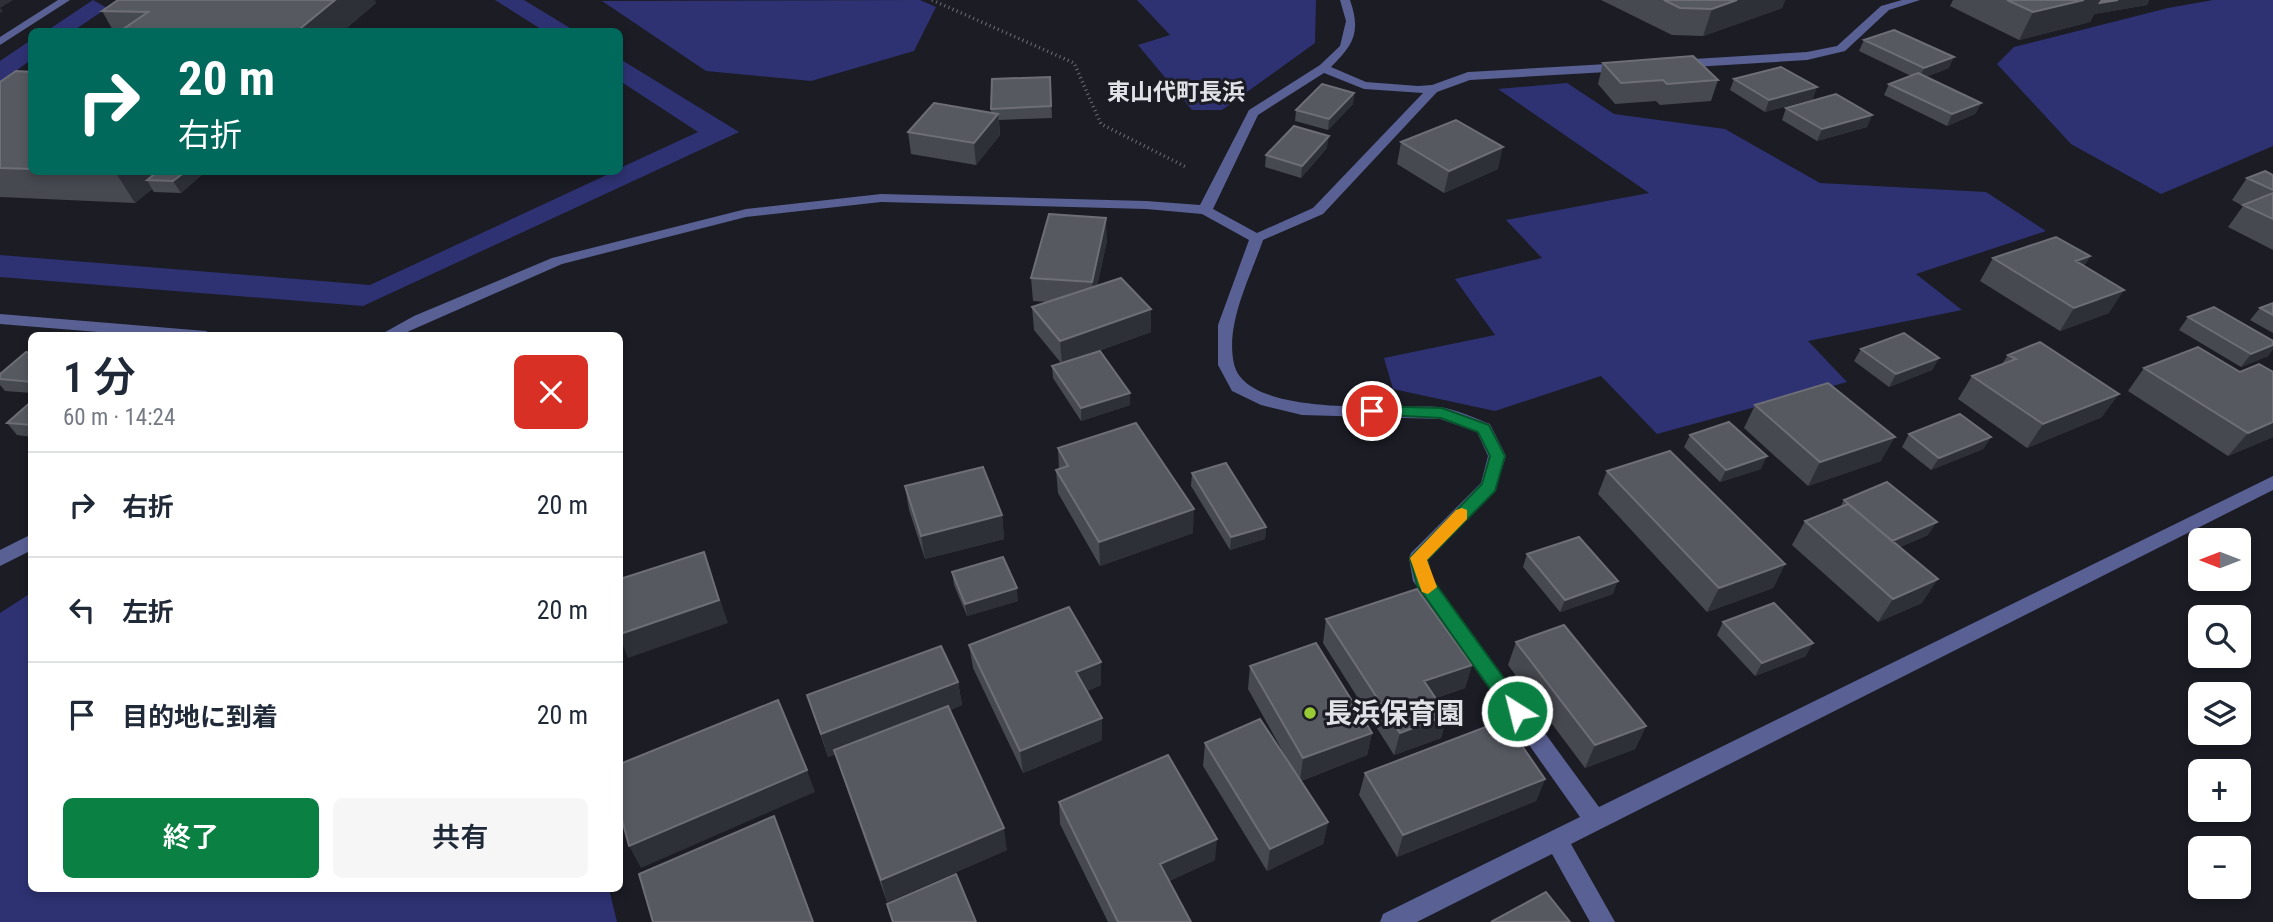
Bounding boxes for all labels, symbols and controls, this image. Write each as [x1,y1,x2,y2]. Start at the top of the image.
text: 20 m [178,50,275,107]
icon: right [63,56,154,147]
district label: 東山代町長浜 [1107,79,1245,106]
text: 右折 [178,116,242,154]
text: 1 分 [63,353,136,402]
button: close [514,355,588,429]
pin [1342,381,1402,441]
icon: arrive [1353,392,1391,430]
text: 60 m · 14:24 [63,404,175,431]
icon: right [63,486,101,524]
text: 20 m [537,490,588,520]
text: 右折 [122,492,174,522]
north arrow [2188,528,2250,592]
map controls [2188,528,2251,899]
icon: left [63,591,101,629]
text: 20 m [537,595,588,625]
text: 左折 [122,597,174,627]
button: search [2188,605,2251,668]
position arrow [1480,674,1554,748]
button: layers [2188,682,2251,745]
icon: arrive [63,696,101,734]
place label: 長浜保育園 [1324,697,1464,730]
text: 20 m [537,700,588,730]
text: 目的地に到着 [122,702,278,732]
marker: 長浜保育園 [1302,705,1318,721]
button: + [2188,759,2251,822]
button: 終了 [63,798,319,878]
button: 共有 [333,798,588,878]
button: − [2188,836,2251,899]

